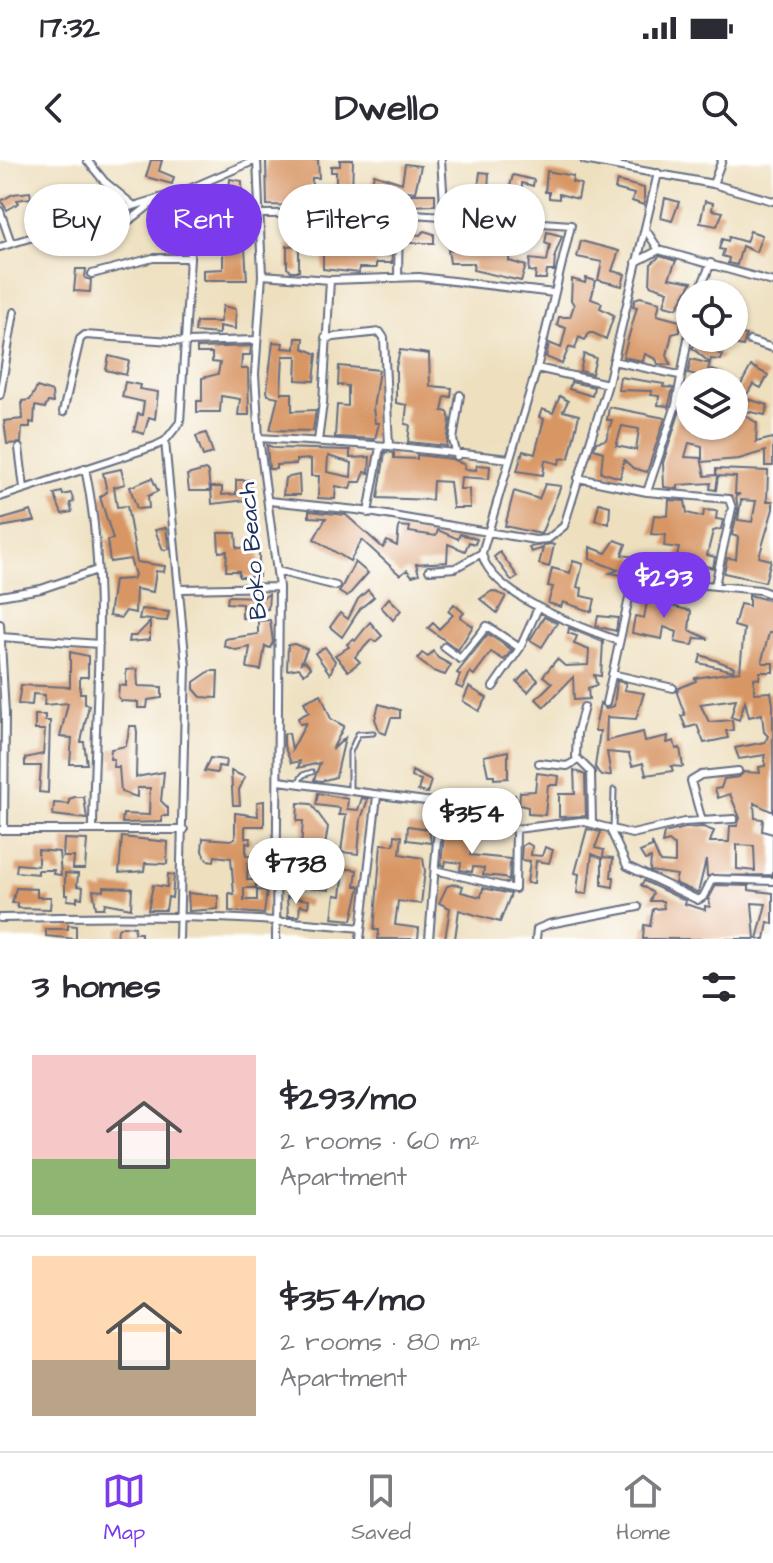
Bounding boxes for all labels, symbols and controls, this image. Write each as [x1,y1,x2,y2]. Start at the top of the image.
text: 17:32 [40,7,100,49]
text: Dwello [335,83,438,134]
icon: back [32,86,76,130]
icon: search [697,86,741,130]
chip: Buy [24,184,130,256]
chip: Rent [146,184,262,256]
chip: Filters [278,184,418,256]
chip: New [434,184,545,256]
map controls [676,280,748,440]
button: locate [676,280,748,352]
button: layers [676,368,748,440]
street label: Boko Beach [230,481,276,621]
pin: $293 [617,552,711,620]
text: $293 [635,560,693,596]
pin: $354 [425,788,519,856]
text: $354 [440,796,504,832]
pin: $738 [249,838,343,906]
text: $738 [266,846,326,882]
text: 3 homes [32,963,161,1011]
icon: filters [697,965,741,1009]
text: $293/mo [280,1075,416,1123]
icon: home [96,1087,192,1183]
text: 2 rooms · 60 m² [280,1123,480,1159]
text: Apartment [280,1159,407,1195]
text: $354/mo [280,1276,425,1324]
icon: home [96,1288,192,1384]
text: 2 rooms · 80 m² [280,1324,480,1360]
text: Apartment [280,1360,407,1396]
tab: Map [102,1469,146,1548]
tab: Saved [351,1469,411,1548]
tab: Home [616,1469,671,1548]

